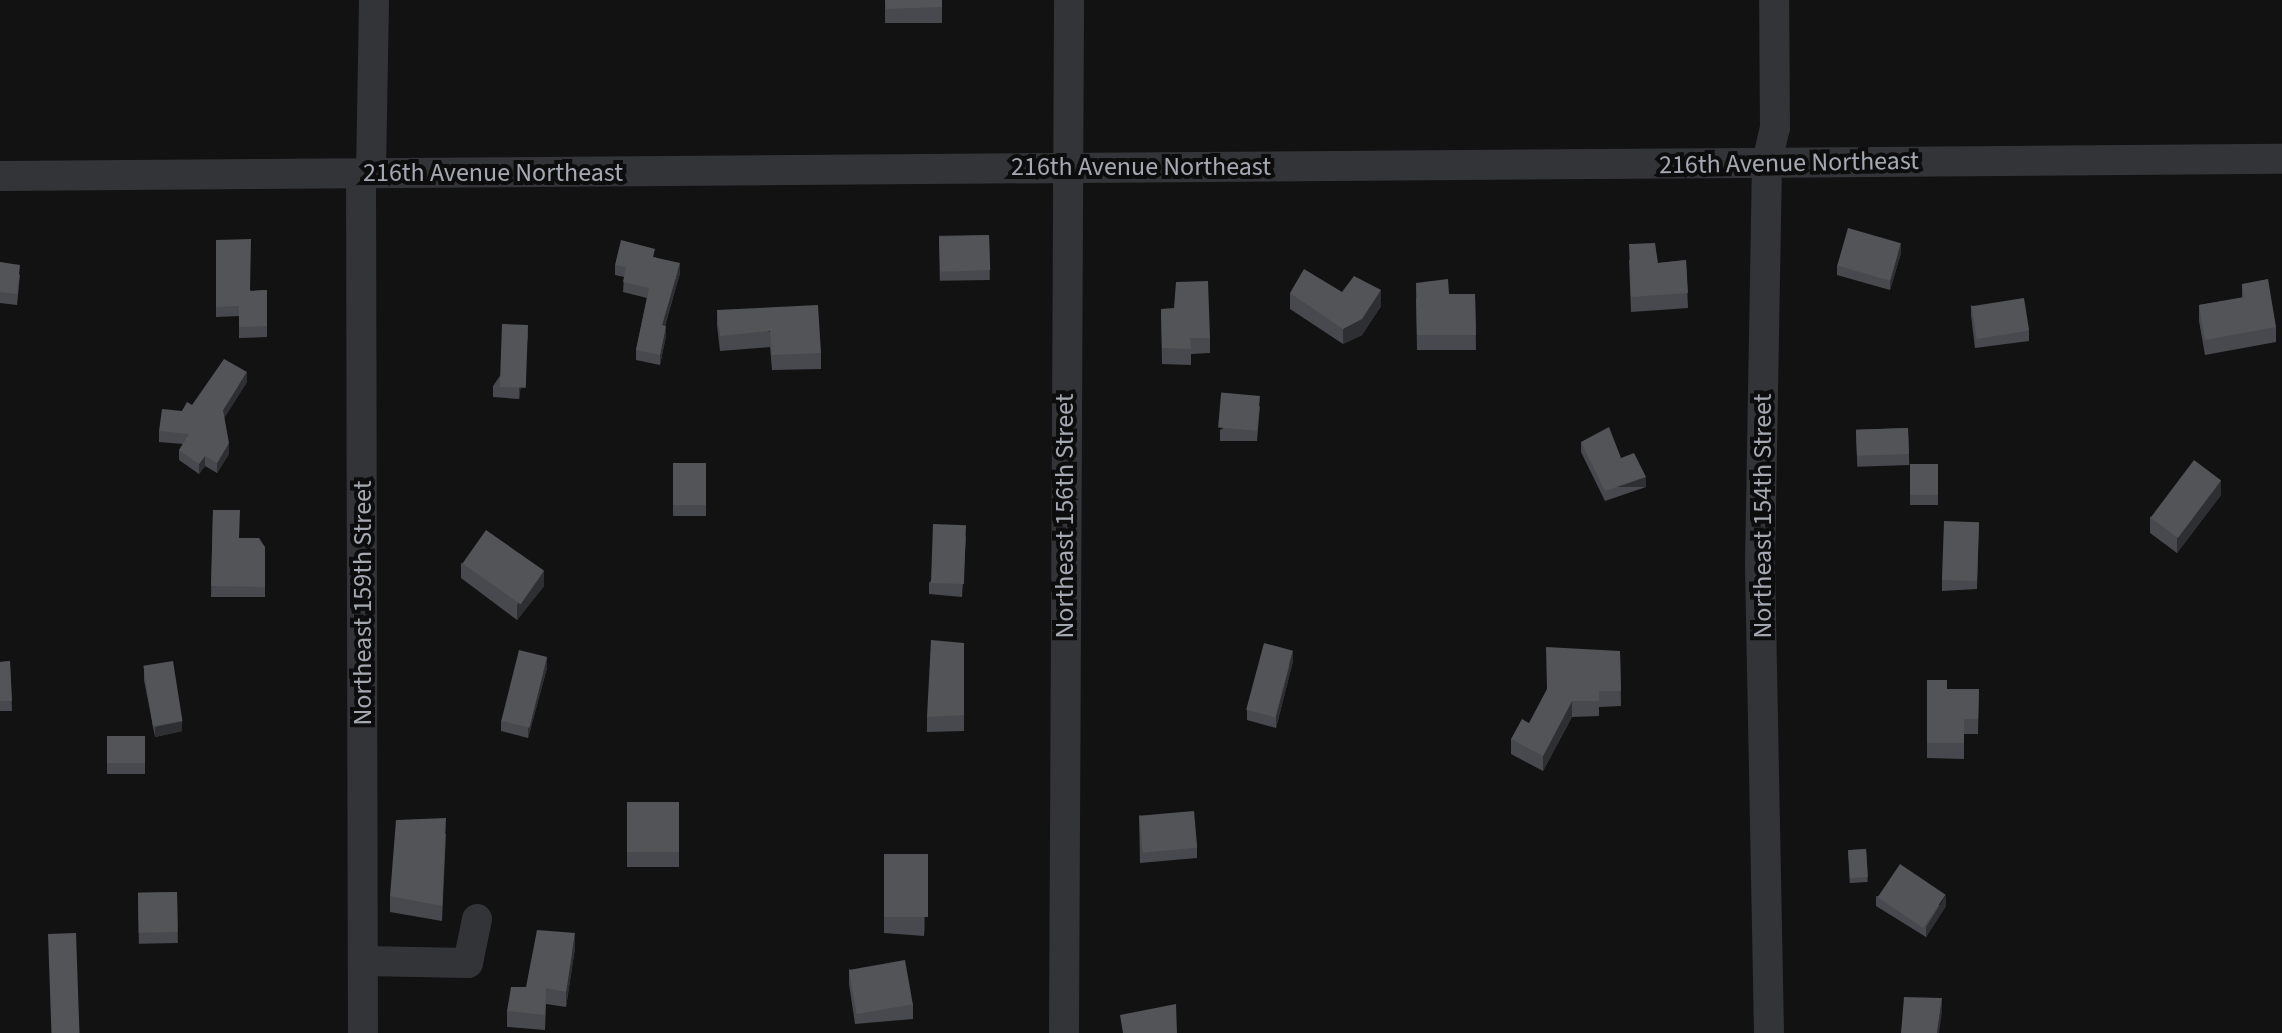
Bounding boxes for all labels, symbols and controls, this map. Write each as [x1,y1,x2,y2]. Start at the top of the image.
street label: 216th Avenue Northeast [1659,145,1919,181]
street label: 216th Avenue Northeast [1011,151,1271,183]
street label: 216th Avenue Northeast [363,157,623,189]
street label: Northeast 156th Street [1049,394,1081,638]
street label: Northeast 154th Street [1747,394,1779,638]
street label: Northeast 159th Street [347,481,379,725]

